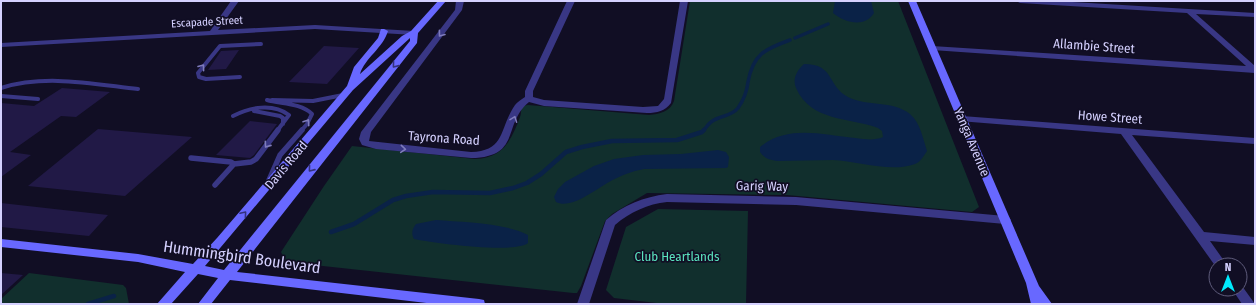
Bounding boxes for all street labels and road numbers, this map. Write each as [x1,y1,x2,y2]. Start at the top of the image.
street label: Escapade Street [171,14,244,30]
street label: Allambie Street [1053,36,1136,56]
street label: Yanga Avenue [951,105,993,179]
street label: Howe Street [1077,107,1144,127]
street label: Tayrona Road [408,128,480,148]
street label: Davis Road [262,138,310,192]
street label: Garig Way [736,178,788,194]
street label: Hummingbird Boulevard [162,237,322,277]

